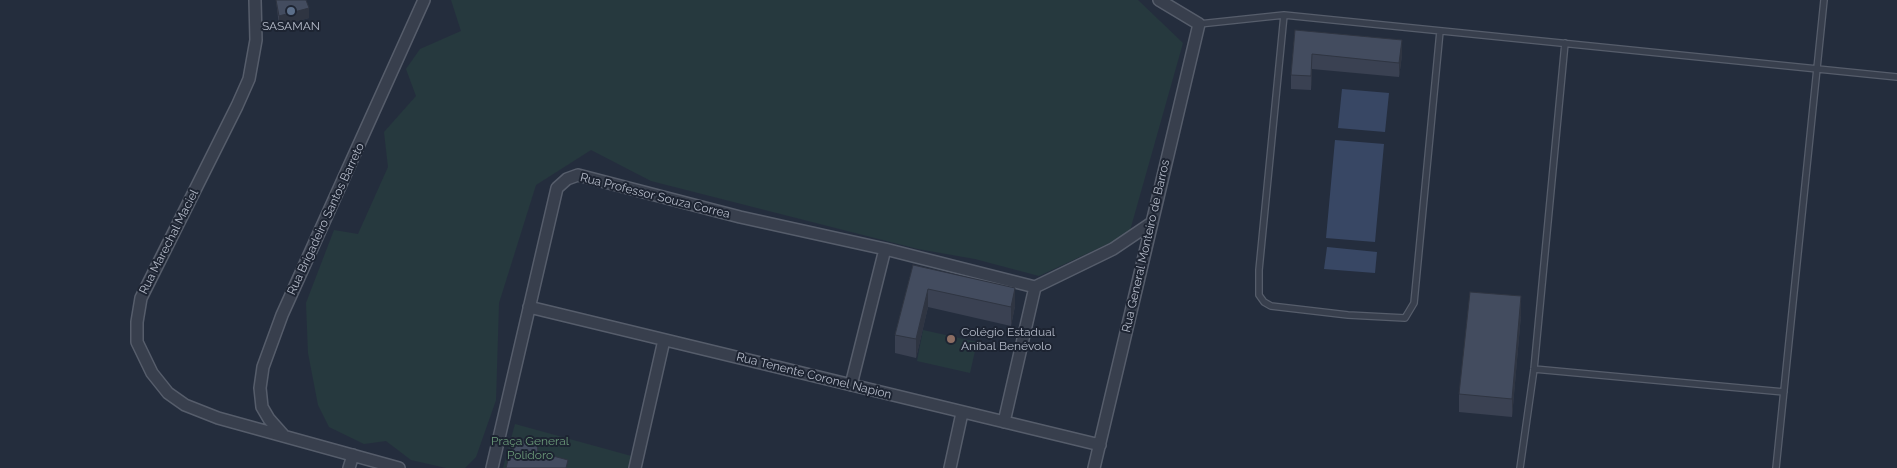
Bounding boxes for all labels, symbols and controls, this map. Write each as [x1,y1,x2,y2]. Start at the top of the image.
marker: SASAMAN [285,5,297,17]
place label: SASAMAN [262,19,320,33]
street label: Rua Brigadeiro Santos Barreto [284,141,368,297]
street label: Rua General Monteiro de Barros [1119,158,1173,334]
street label: Rua Professor Souza Correa [579,170,731,222]
street label: Rua Marechal Maciel [136,187,202,297]
place label: Colégio Estadual Aníbal Benévolo [961,325,1055,353]
marker: Colégio Estadual Aníbal Benévolo [945,333,957,345]
street label: Rua Tenente Coronel Napion [735,350,893,402]
park label: Praça General Polidoro [491,434,569,462]

